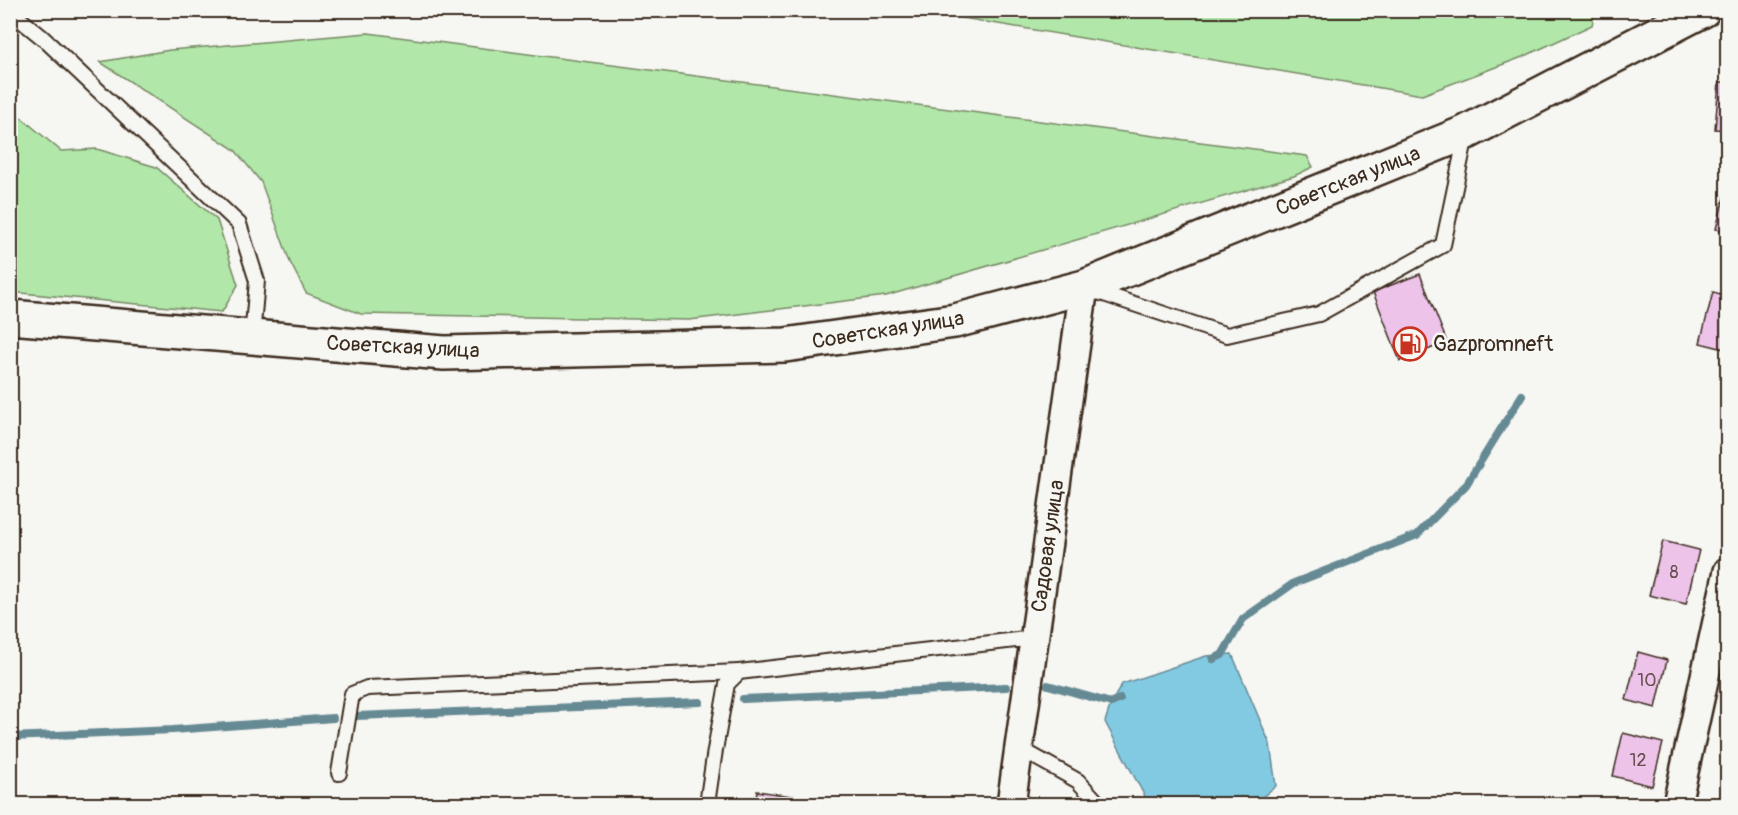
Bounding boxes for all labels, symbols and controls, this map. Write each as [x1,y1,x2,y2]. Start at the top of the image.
street label: Советская улица [1272,140,1424,222]
street label: Советская улица [810,305,966,355]
fuel station icon: Gazpromneft [1392,326,1428,362]
street label: Советская улица [326,330,480,364]
place label: Gazpromneft [1433,331,1554,358]
street label: Садовая улица [1025,478,1071,614]
house number: 8 [1669,561,1679,584]
house number: 10 [1637,669,1657,692]
house number: 12 [1629,749,1647,772]

